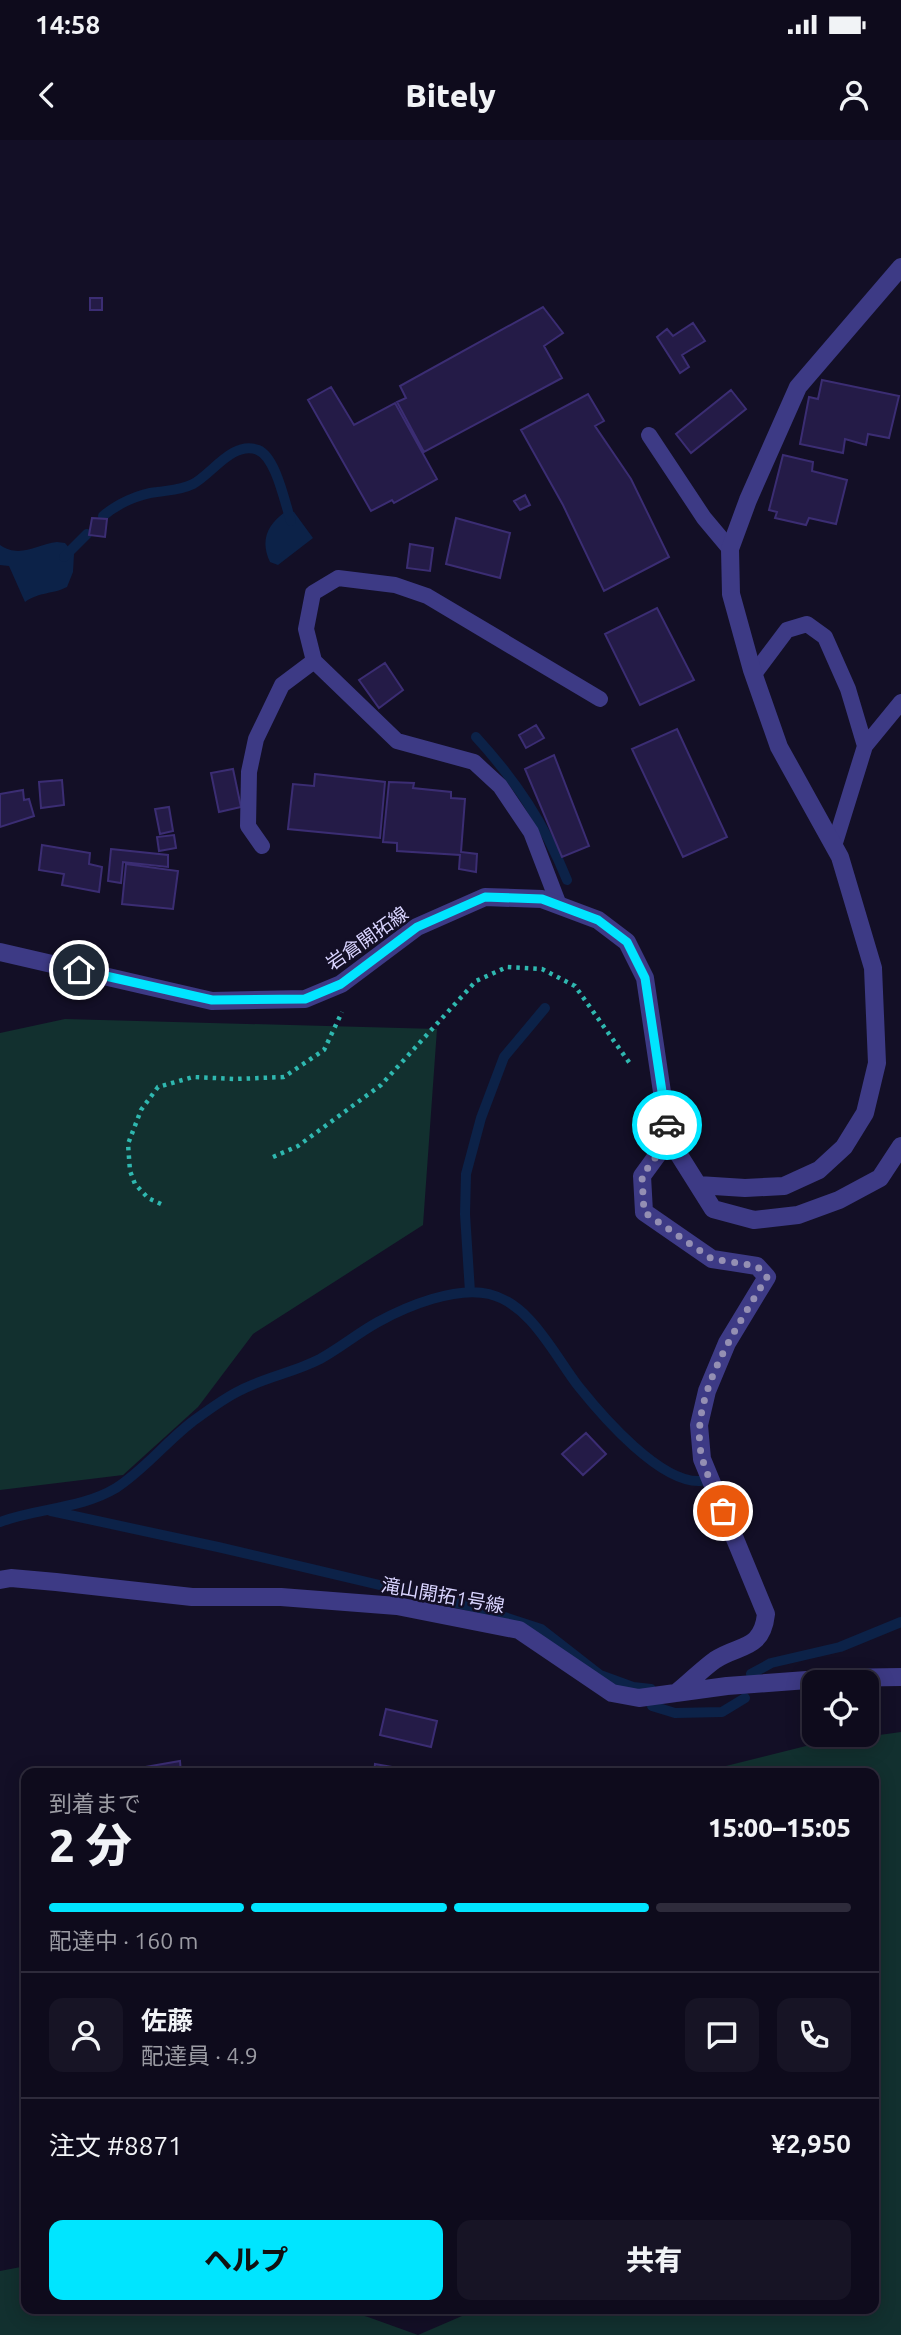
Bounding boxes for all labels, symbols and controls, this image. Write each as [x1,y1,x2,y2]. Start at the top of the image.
text: 14:58 [35,10,100,39]
icon: back [28,76,66,114]
icon: person [835,76,873,114]
text: Bitely [405,77,496,113]
street label: 岩倉開拓線 [322,902,412,974]
pin [49,940,109,1000]
icon: home [60,951,98,989]
courier [632,1090,702,1160]
icon: car [648,1106,686,1144]
pin [693,1481,753,1541]
icon: bag [704,1492,742,1530]
street label: 滝山開拓1号線 [380,1573,506,1617]
map controls [802,1670,879,1747]
button: locate [802,1670,879,1747]
text: 到着まで [49,1791,141,1816]
text: 15:00–15:05 [708,1813,851,1842]
text: 2 分 [49,1819,132,1871]
text: 配達中 · 160 m [49,1928,198,1953]
button: person [49,1998,123,2072]
button: chat [685,1998,759,2072]
button: phone [777,1998,851,2072]
text: 佐藤 [141,2006,193,2035]
text: 配達員 · 4.9 [141,2043,258,2068]
text: ¥2,950 [771,2129,851,2158]
text: 注文 #8871 [49,2131,183,2160]
button: ヘルプ [49,2220,443,2300]
button: 共有 [457,2220,851,2300]

